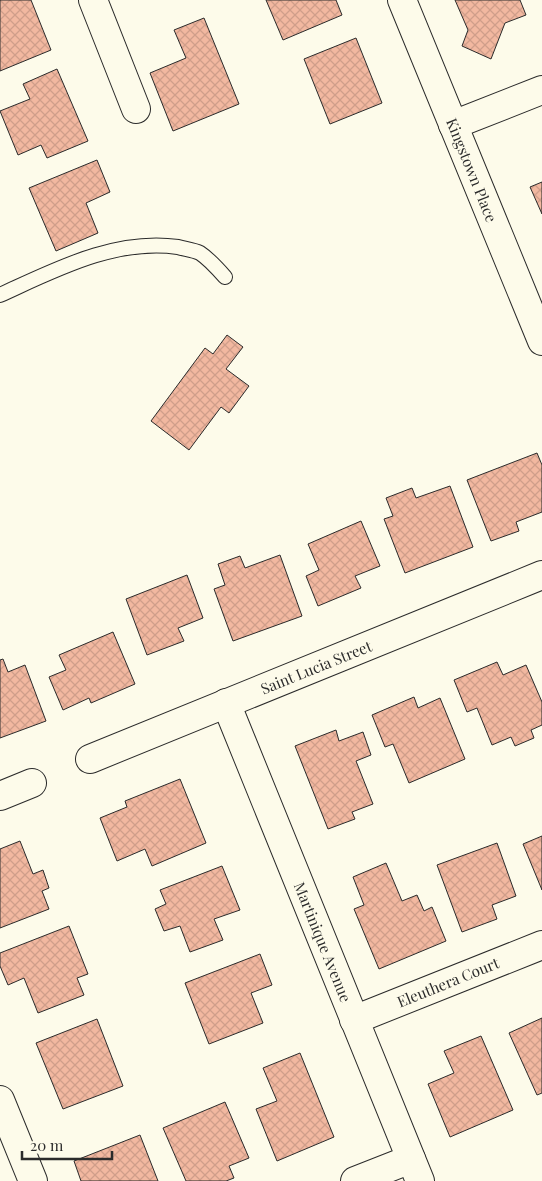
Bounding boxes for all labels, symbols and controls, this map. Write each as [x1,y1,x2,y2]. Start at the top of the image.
street label: Kingstown Place [442,115,502,225]
street label: Saint Lucia Street [257,635,375,698]
street label: Martinique Avenue [290,879,356,1005]
street label: Eleuthera Court [394,952,503,1012]
scale bar [22,1128,112,1160]
text: 20 m [30,1135,64,1155]

